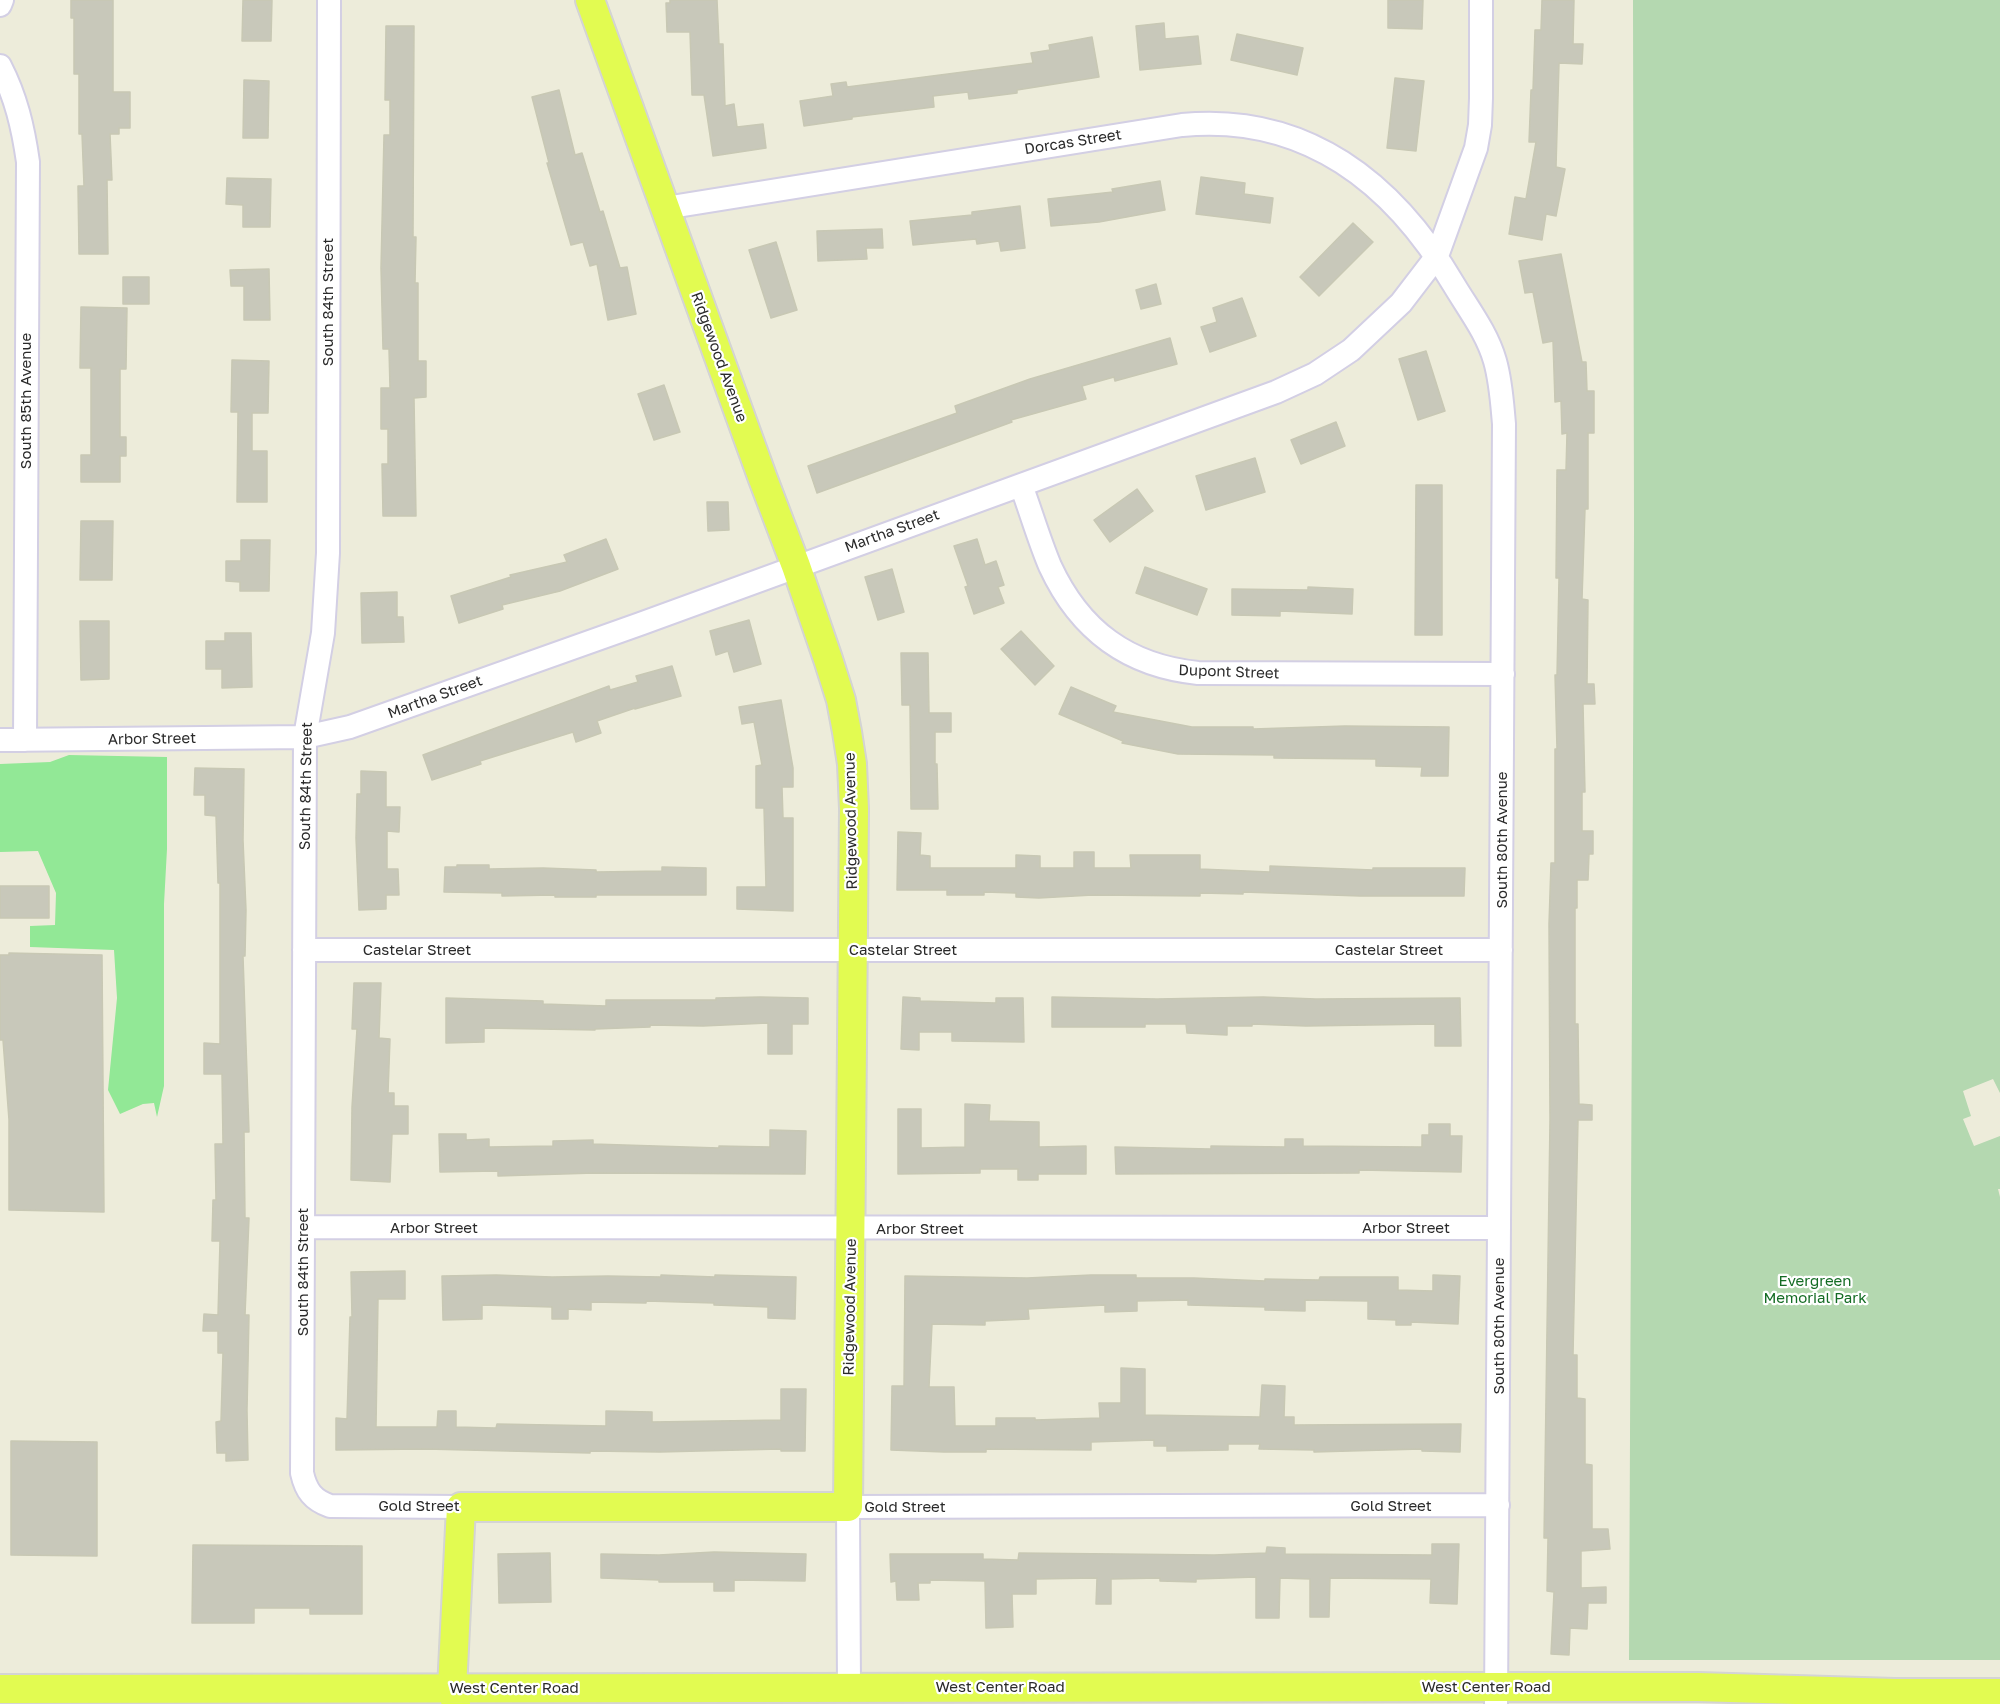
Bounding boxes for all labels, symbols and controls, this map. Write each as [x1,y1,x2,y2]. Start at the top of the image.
street label: Dorcas Street [1023,125,1123,159]
street label: South 84th Street [319,238,337,366]
street label: Ridgewood Avenue [687,289,751,425]
street label: South 85th Avenue [17,333,35,469]
street label: Martha Street [842,506,942,556]
street label: Dupont Street [1178,661,1280,683]
street label: Martha Street [385,672,485,722]
street label: South 84th Street [296,722,316,850]
street label: Arbor Street [108,729,196,749]
street label: Ridgewood Avenue [841,752,861,890]
street label: South 80th Avenue [1493,771,1511,909]
street label: Castelar Street [363,941,471,959]
street label: Castelar Street [849,941,957,959]
street label: Castelar Street [1335,941,1443,959]
street label: South 84th Street [294,1208,312,1336]
street label: Arbor Street [390,1219,478,1237]
street label: Arbor Street [1362,1219,1450,1237]
street label: Arbor Street [876,1220,964,1238]
street label: Ridgewood Avenue [840,1238,860,1376]
street label: South 80th Avenue [1490,1257,1508,1395]
park label: Evergreen Memorial Park [1763,1272,1867,1307]
street label: Gold Street [378,1497,460,1515]
street label: Gold Street [1350,1497,1432,1515]
street label: Gold Street [864,1498,946,1516]
street label: West Center Road [935,1678,1065,1696]
street label: West Center Road [1421,1678,1551,1696]
street label: West Center Road [449,1679,579,1697]

